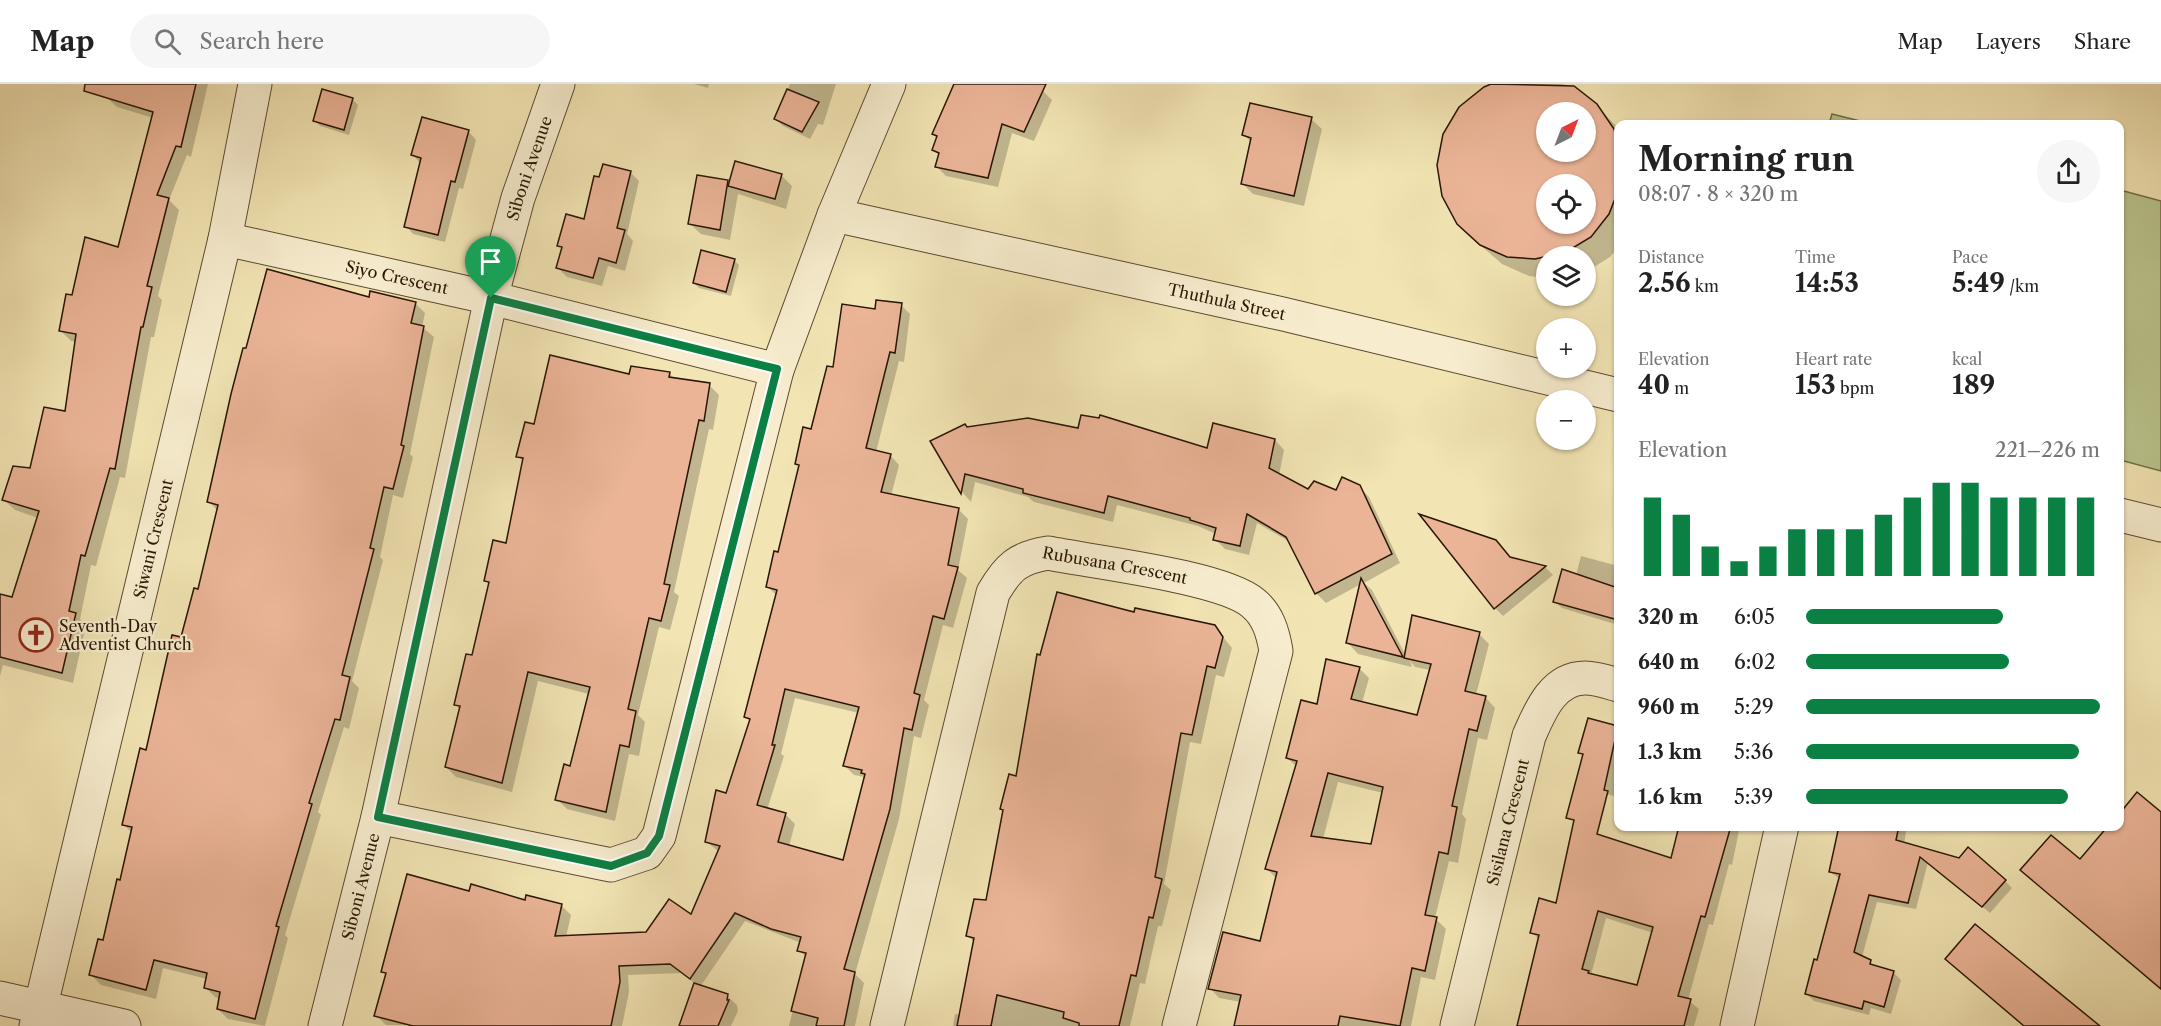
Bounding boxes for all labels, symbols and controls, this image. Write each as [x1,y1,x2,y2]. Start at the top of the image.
search box [130,14,550,68]
text: Map [30,24,94,58]
icon: search [151,25,184,58]
text: Search here [199,28,324,55]
text: Map [1898,29,1943,54]
text: Layers [1976,29,2041,54]
text: Share [2074,29,2131,54]
north arrow [1536,102,1596,162]
map controls [1536,102,1596,450]
street label: Siboni Avenue [502,113,556,223]
text: Morning run [1638,139,1854,180]
button: share [2037,140,2100,203]
button: locate [1536,174,1596,234]
text: 08:07 · 8 × 320 m [1638,182,1798,206]
pin [465,236,516,298]
icon: arrive [474,245,507,278]
button: layers [1536,246,1596,306]
text: Distance [1638,247,1704,267]
text: Time [1795,247,1835,267]
text: Pace [1952,247,1988,267]
street label: Siyo Crescent [344,256,450,298]
text: 2.56 [1638,267,1690,299]
text: 14:53 [1795,267,1859,299]
text: 5:49 [1952,267,2005,299]
text: km [1690,276,1719,296]
text: /km [2005,276,2039,296]
street label: Thuthula Street [1166,279,1288,324]
button: + [1536,318,1596,378]
text: Elevation [1638,349,1709,369]
text: Heart rate [1795,349,1872,369]
text: kcal [1952,349,1982,369]
text: 40 [1638,369,1670,401]
text: 153 [1795,369,1836,401]
text: 189 [1952,369,1995,401]
text: m [1670,378,1689,398]
text: bpm [1836,378,1874,398]
button: − [1536,390,1596,450]
text: Elevation [1638,438,1727,462]
text: 221–226 m [1995,438,2100,462]
street label: Siwani Crescent [129,477,177,601]
street label: Rubusana Crescent [1041,542,1190,588]
text: 320 m [1638,605,1699,629]
text: 6:05 [1734,605,1775,629]
place label: Seventh-Day Adventist Church [58,616,192,654]
church icon: Seventh-Day Adventist Church [18,617,54,653]
text: 640 m [1638,650,1700,674]
text: 6:02 [1734,650,1776,674]
text: 960 m [1638,695,1700,719]
text: 5:29 [1734,695,1774,719]
text: 1.3 km [1638,740,1702,764]
text: 5:36 [1734,740,1773,764]
street label: Sisilana Crescent [1482,756,1533,888]
text: 1.6 km [1638,785,1703,809]
text: 5:39 [1734,785,1773,809]
street label: Siboni Avenue [337,831,384,942]

